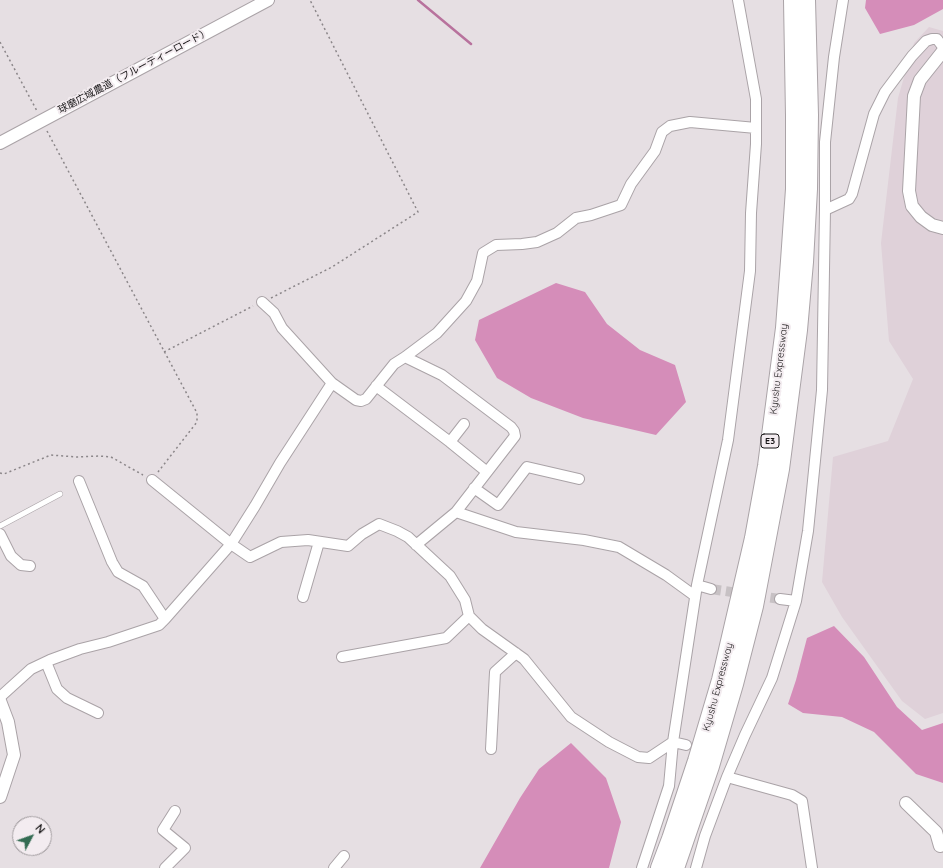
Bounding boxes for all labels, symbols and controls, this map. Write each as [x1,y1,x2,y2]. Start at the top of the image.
street label: 球磨広域農道（フルーティーロード） [56,26,212,116]
street label: Kyushu Expressway [767,323,791,415]
road number: E3 [761,434,779,448]
street label: Kyushu Expressway [700,641,736,733]
north arrow [12,816,52,856]
text: N [32,821,48,836]

